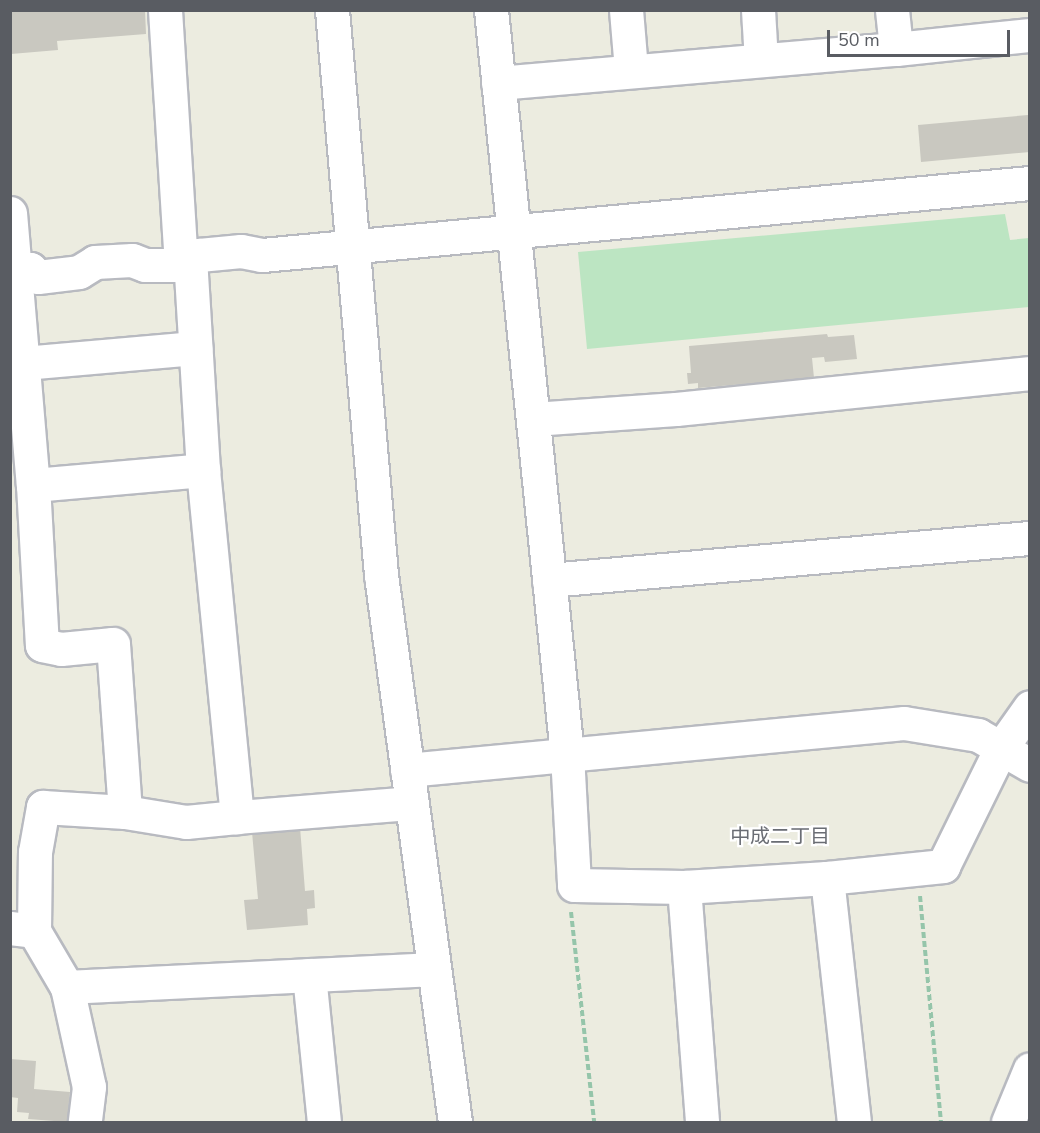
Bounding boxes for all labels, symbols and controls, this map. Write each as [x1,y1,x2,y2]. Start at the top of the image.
scale bar [830,18,1013,56]
text: 50 m [838,28,880,52]
district label: 中成二丁目 [730,824,830,848]

